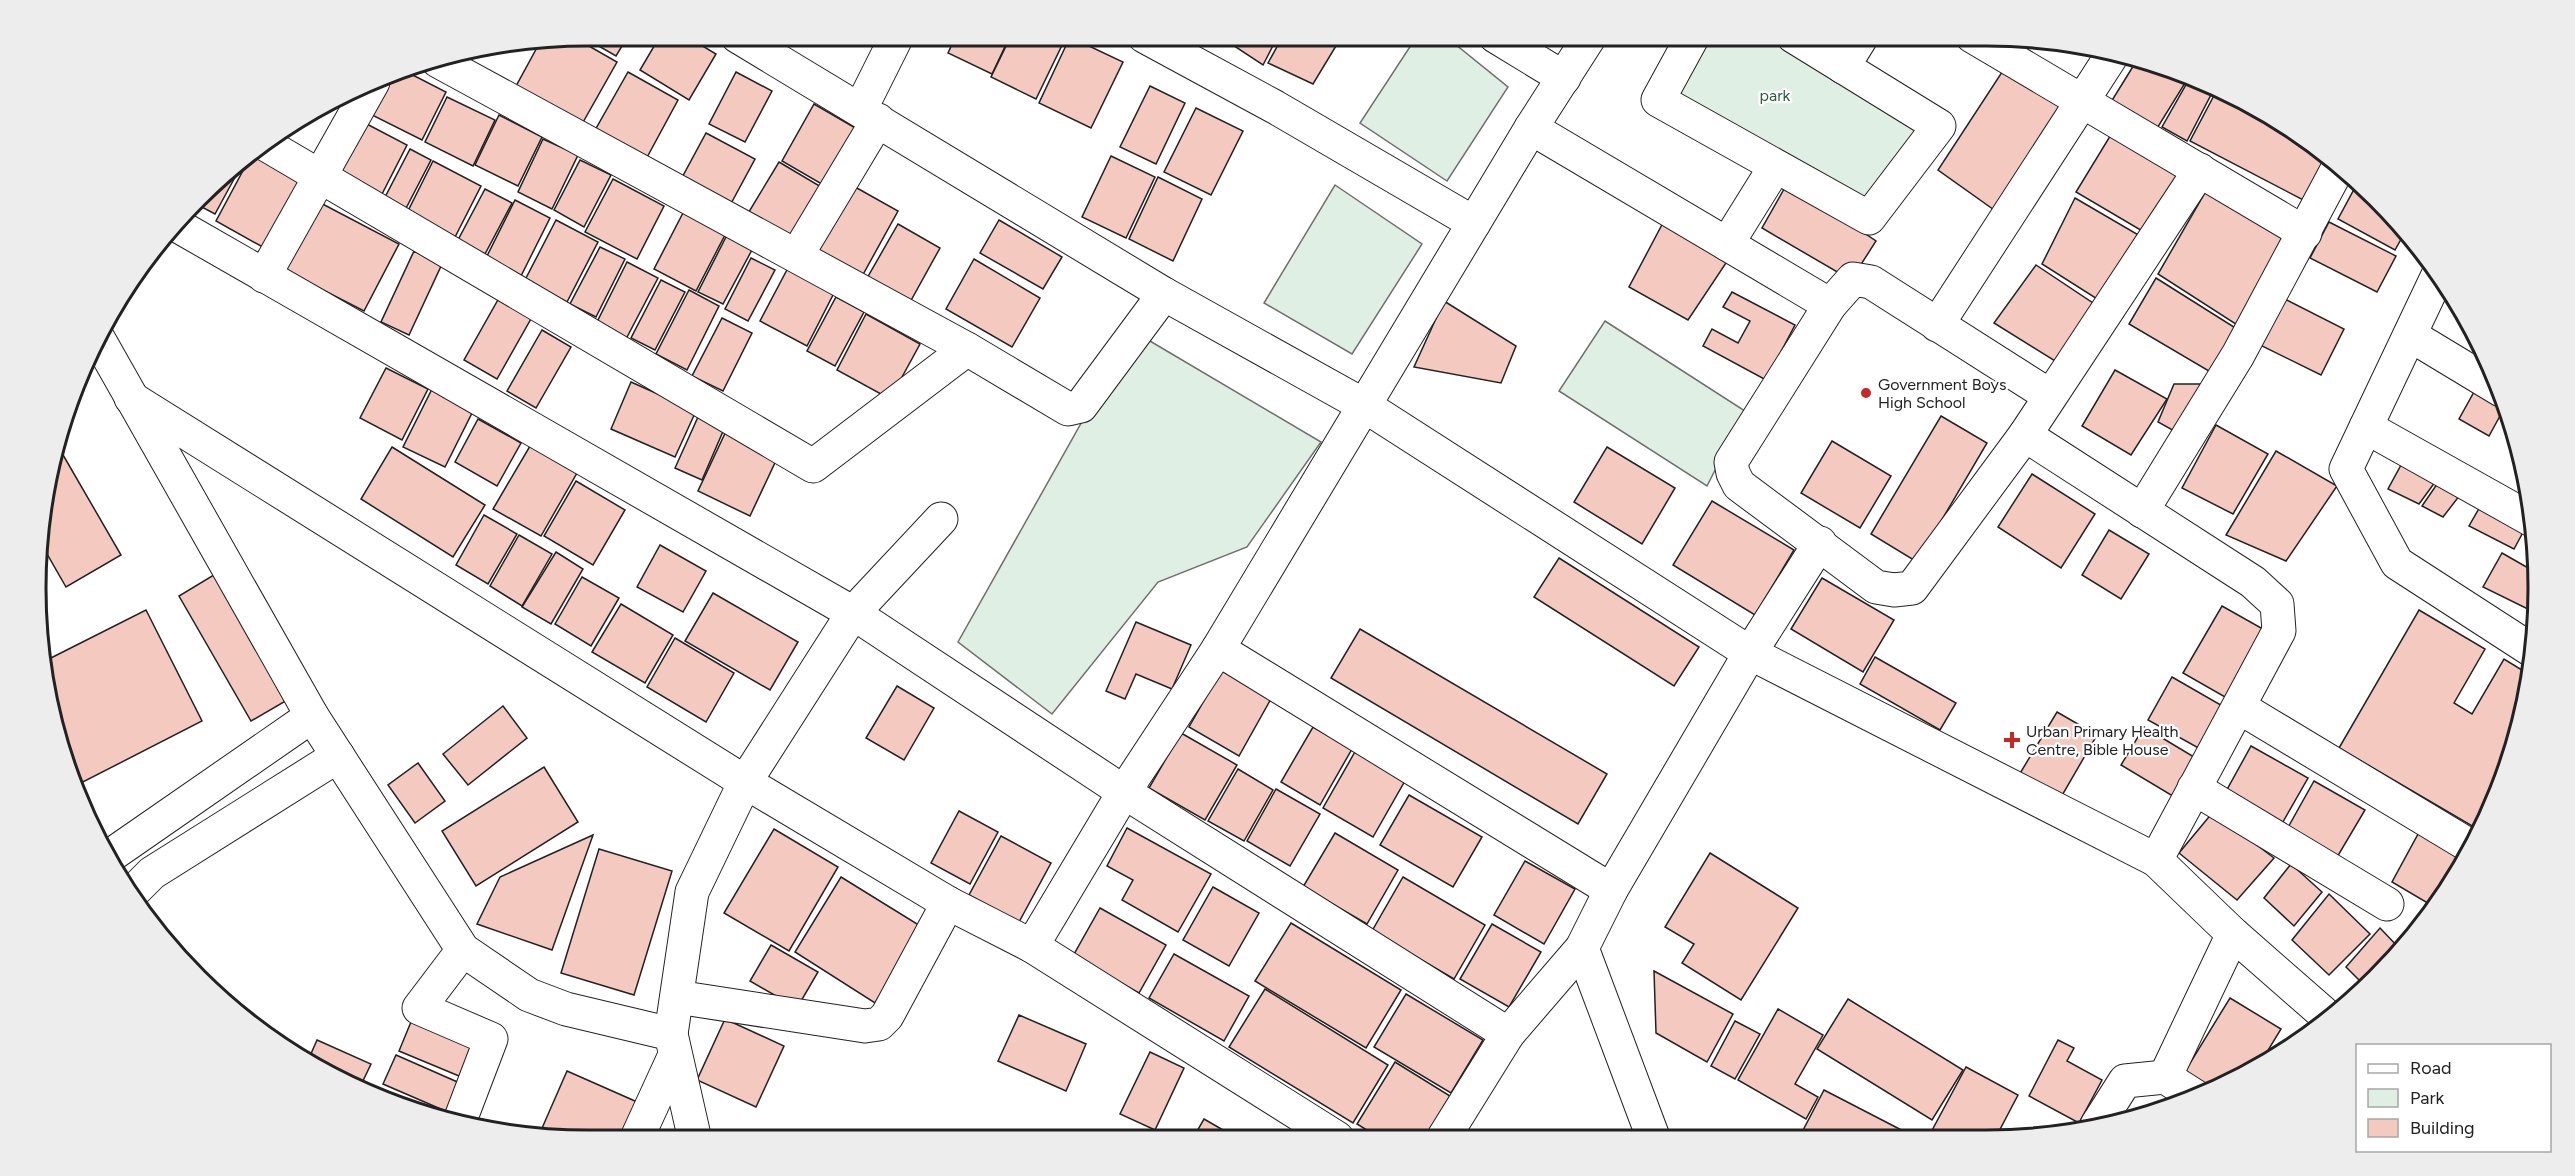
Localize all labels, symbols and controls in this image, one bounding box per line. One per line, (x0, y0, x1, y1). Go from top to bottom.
park label: park (1760, 86, 1791, 105)
place label: Government Boys High School (1878, 375, 2006, 412)
marker: Government Boys High School (1859, 386, 1873, 400)
place label: Urban Primary Health Centre, Bible House (2026, 722, 2178, 759)
marker: Urban Primary Health Centre, Bible House (2003, 731, 2021, 749)
legend (2356, 1044, 2551, 1152)
text: Road (2410, 1057, 2451, 1079)
text: Park (2410, 1087, 2445, 1109)
text: Building (2410, 1117, 2475, 1139)

